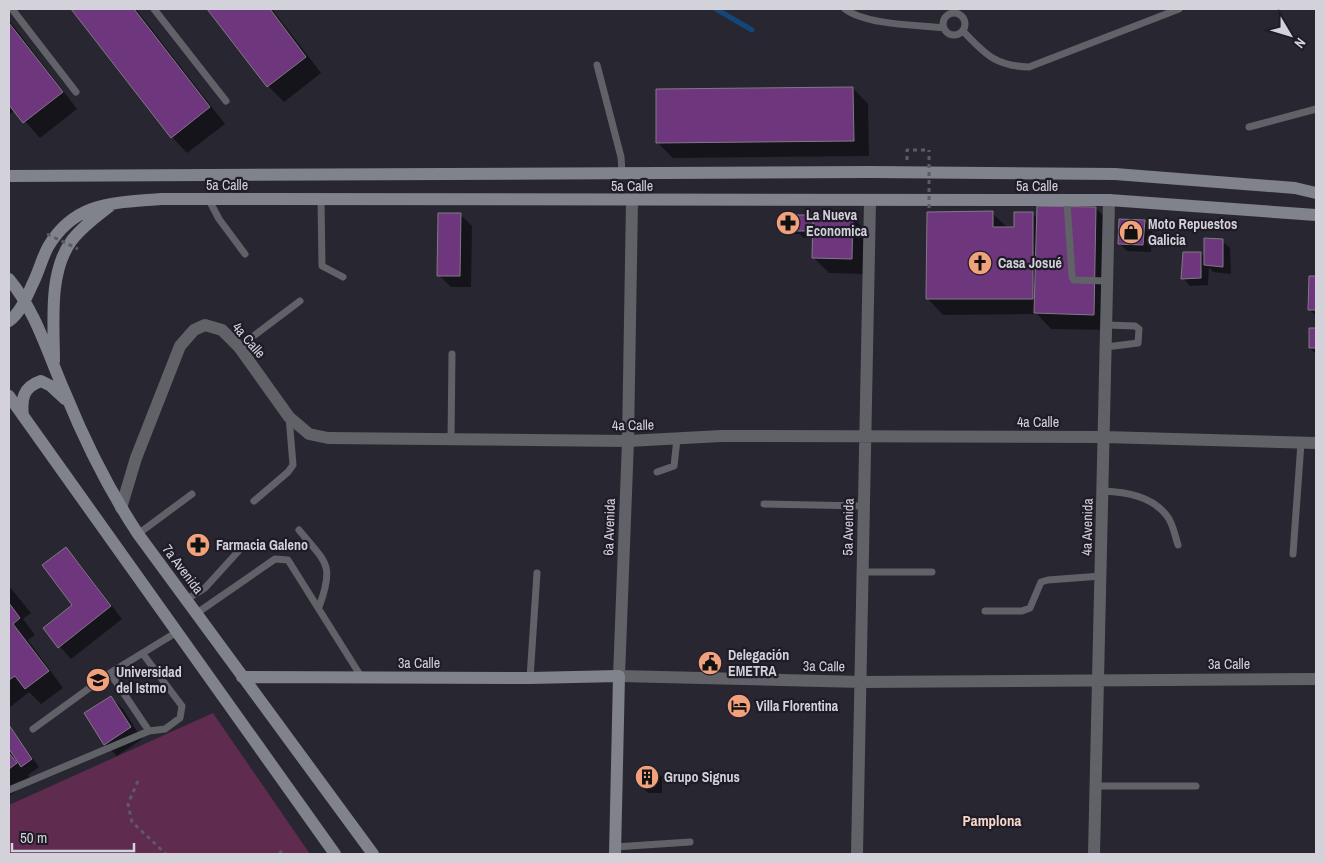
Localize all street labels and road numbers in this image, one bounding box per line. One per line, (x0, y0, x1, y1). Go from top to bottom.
street label: 5a Calle (206, 176, 248, 194)
street label: 5a Calle (611, 177, 653, 195)
street label: 5a Calle (1016, 177, 1058, 195)
street label: 4a Calle (228, 318, 270, 362)
street label: 4a Calle (1017, 413, 1059, 431)
street label: 4a Calle (612, 416, 654, 434)
street label: 6a Avenida (599, 497, 619, 556)
street label: 5a Avenida (839, 498, 858, 556)
street label: 4a Avenida (1078, 498, 1097, 556)
street label: 7a Avenida (159, 541, 208, 598)
street label: 3a Calle (398, 654, 440, 672)
street label: 3a Calle (1208, 655, 1250, 673)
street label: 3a Calle (803, 657, 845, 675)

